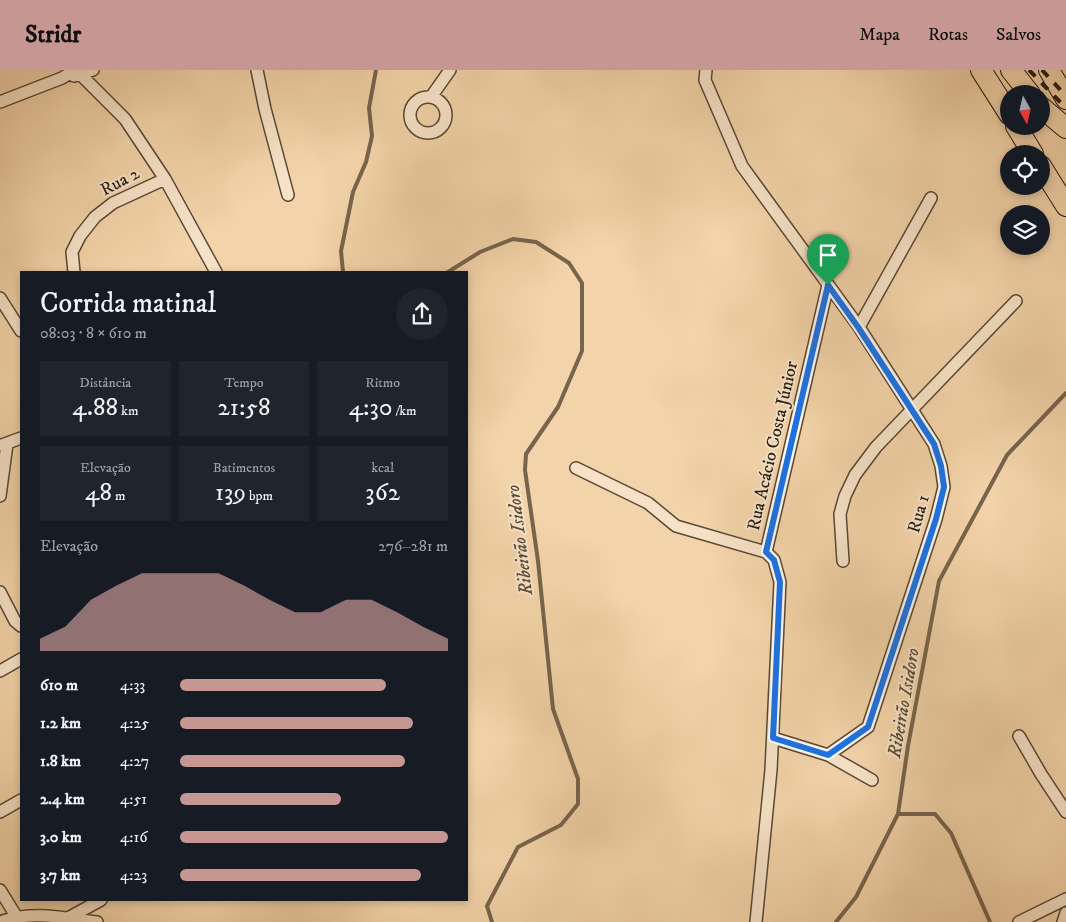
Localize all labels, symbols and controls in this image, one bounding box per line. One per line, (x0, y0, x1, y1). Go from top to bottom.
text: Stridr (25, 20, 81, 50)
text: Mapa (859, 24, 900, 46)
text: Rotas (928, 24, 968, 46)
text: Salvos (996, 24, 1041, 46)
north arrow (1000, 85, 1050, 135)
map controls (1000, 85, 1050, 255)
button: locate (1000, 145, 1050, 195)
street label: Rua 2 (97, 163, 143, 201)
button: layers (1000, 205, 1050, 255)
pin (807, 234, 849, 285)
icon: arrive (814, 241, 842, 269)
text: Corrida matinal (40, 286, 216, 321)
button: share (396, 288, 448, 340)
text: 08:03 · 8 × 610 m (40, 323, 147, 343)
street label: Rua Acácio Costa Júnior (743, 359, 803, 533)
text: Distância (79, 374, 131, 392)
text: Tempo (224, 374, 264, 392)
text: Ritmo (365, 374, 400, 392)
text: 4.88 (72, 392, 118, 423)
text: 21:58 (218, 392, 270, 423)
text: 4:30 (349, 392, 392, 423)
text: km (118, 402, 139, 420)
text: /km (392, 402, 417, 420)
text: Elevação (80, 459, 131, 477)
text: Batimentos (213, 459, 275, 477)
text: kcal (371, 459, 394, 477)
text: 48 (85, 477, 112, 508)
text: 139 (215, 477, 246, 508)
text: 362 (365, 477, 400, 508)
water label: Ribeirão Isidoro (502, 483, 538, 598)
text: m (112, 487, 126, 505)
text: bpm (246, 487, 273, 505)
street label: Rua 1 (903, 492, 935, 536)
text: Elevação (40, 536, 98, 556)
text: 276–281 m (378, 536, 448, 556)
water label: Ribeirão Isidoro (883, 646, 925, 761)
text: 610 m (40, 675, 78, 695)
text: 4:33 (120, 675, 145, 695)
text: 1.2 km (40, 713, 81, 733)
text: 4:25 (120, 713, 149, 733)
text: 1.8 km (40, 751, 81, 771)
text: 4:27 (120, 751, 149, 771)
text: 2.4 km (40, 789, 85, 809)
text: 4:51 (120, 789, 147, 809)
text: 3.0 km (40, 827, 82, 847)
text: 4:16 (120, 827, 148, 847)
text: 3.7 km (40, 865, 81, 885)
text: 4:23 (120, 865, 147, 885)

